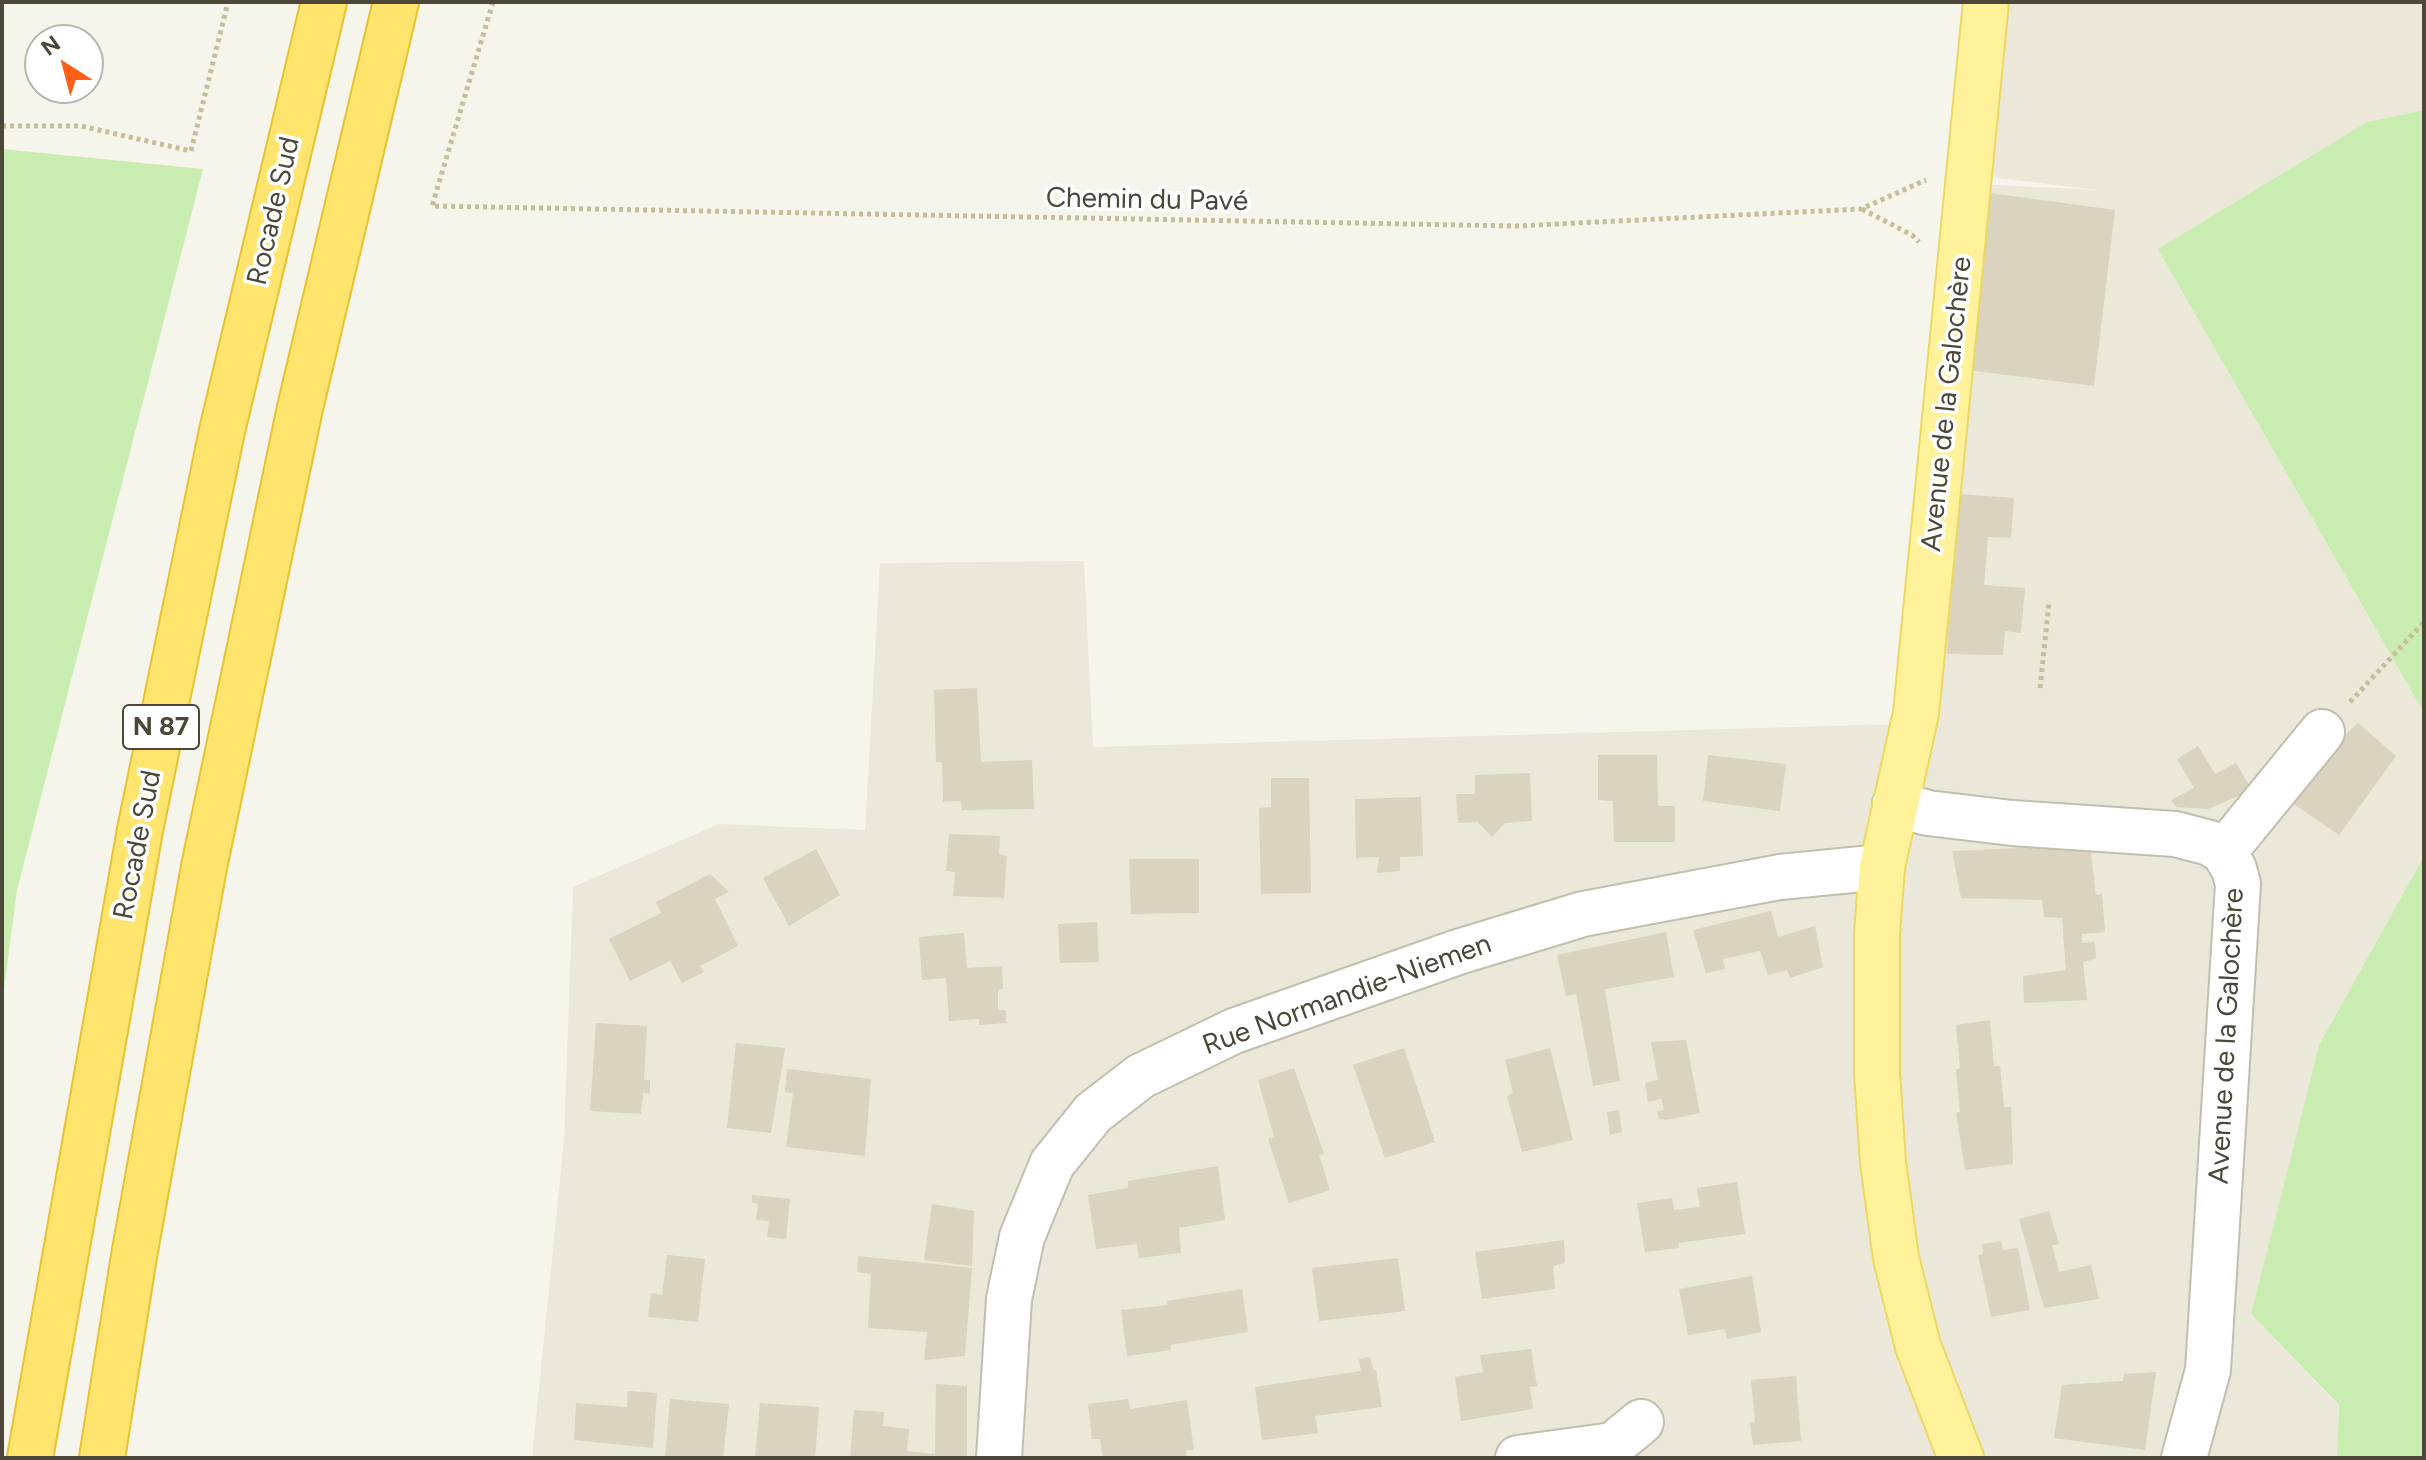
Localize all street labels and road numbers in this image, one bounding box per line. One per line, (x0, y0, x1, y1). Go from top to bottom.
street label: Rocade Sud (241, 134, 307, 288)
street label: Chemin du Pavé (1045, 181, 1249, 219)
street label: Avenue de la Galochère (1915, 255, 1979, 553)
road number: N 87 (123, 705, 199, 749)
street label: Rocade Sud (107, 768, 169, 922)
street label: Avenue de la Galochère (2202, 887, 2252, 1185)
street label: Rue Normandie-Niemen (1198, 927, 1496, 1063)

